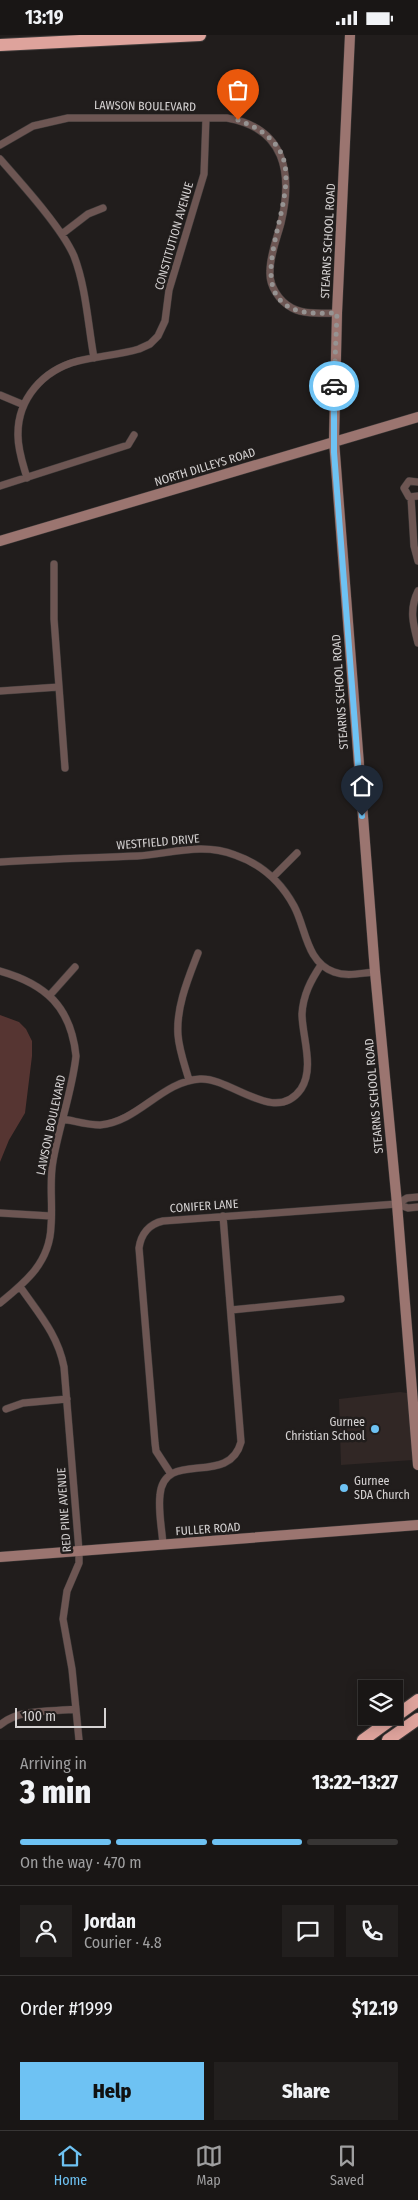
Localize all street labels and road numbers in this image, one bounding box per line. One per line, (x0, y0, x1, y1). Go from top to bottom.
street label: LAWSON BOULEVARD (94, 98, 196, 114)
street label: CONSTITUTION AVENUE (152, 180, 196, 292)
street label: STEARNS SCHOOL ROAD (318, 183, 338, 299)
street label: NORTH DILLEYS ROAD (153, 445, 257, 489)
street label: STEARNS SCHOOL ROAD (329, 634, 351, 750)
street label: WESTFIELD DRIVE (116, 831, 200, 853)
street label: STEARNS SCHOOL ROAD (362, 1038, 386, 1154)
street label: LAWSON BOULEVARD (34, 1074, 68, 1176)
street label: CONIFER LANE (169, 1197, 239, 1215)
street label: RED PINE AVENUE (54, 1467, 74, 1553)
street label: FULLER ROAD (175, 1520, 241, 1538)

